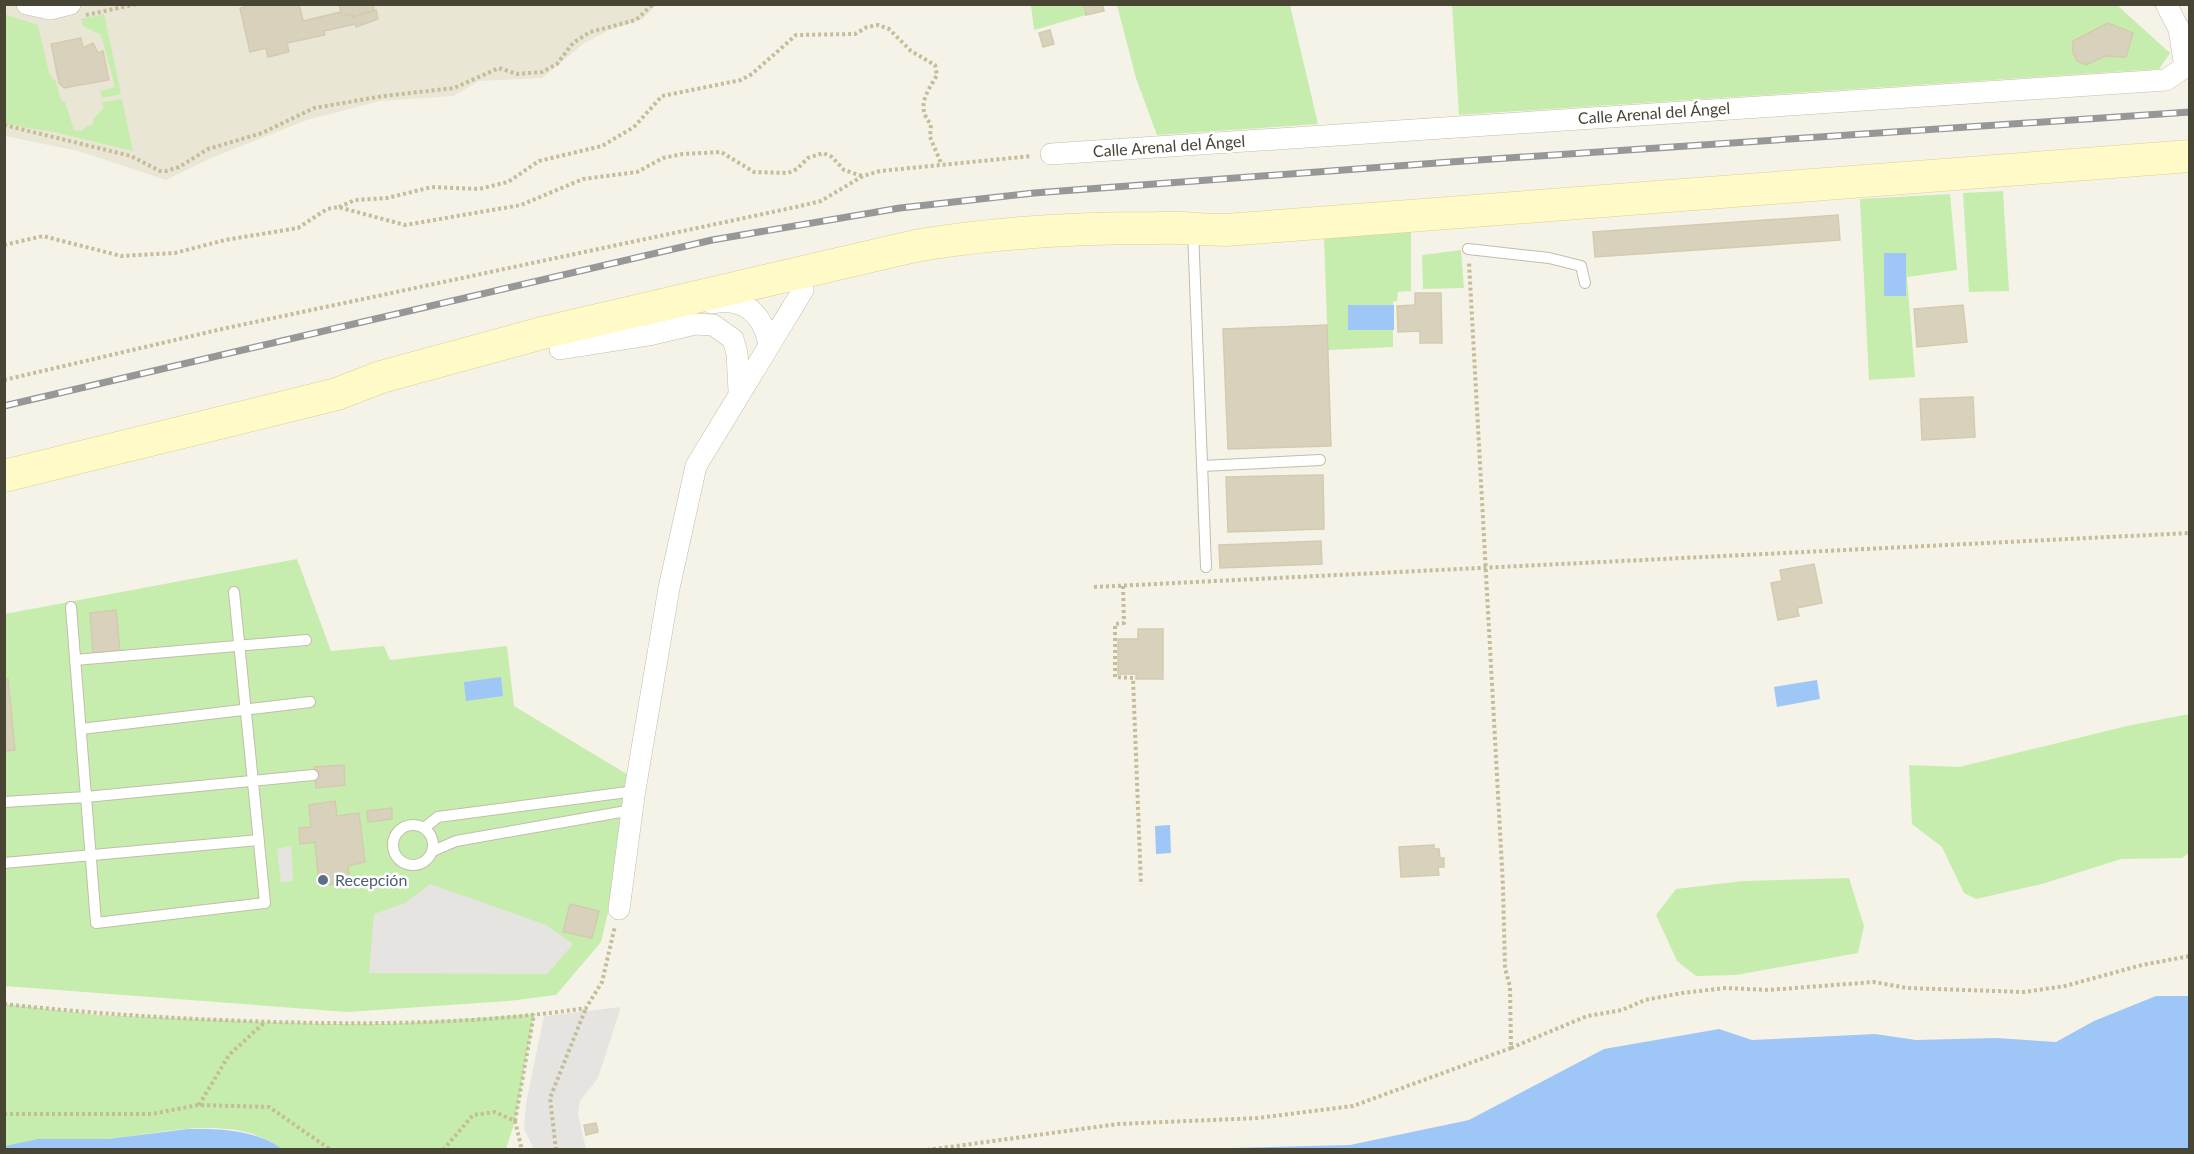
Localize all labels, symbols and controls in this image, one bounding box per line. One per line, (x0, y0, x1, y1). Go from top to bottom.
street label: Calle Arenal del Ángel (1577, 98, 1731, 127)
street label: Calle Arenal del Ángel (1092, 131, 1246, 160)
place label: Recepción (335, 870, 407, 889)
marker: Recepción (316, 873, 330, 887)

